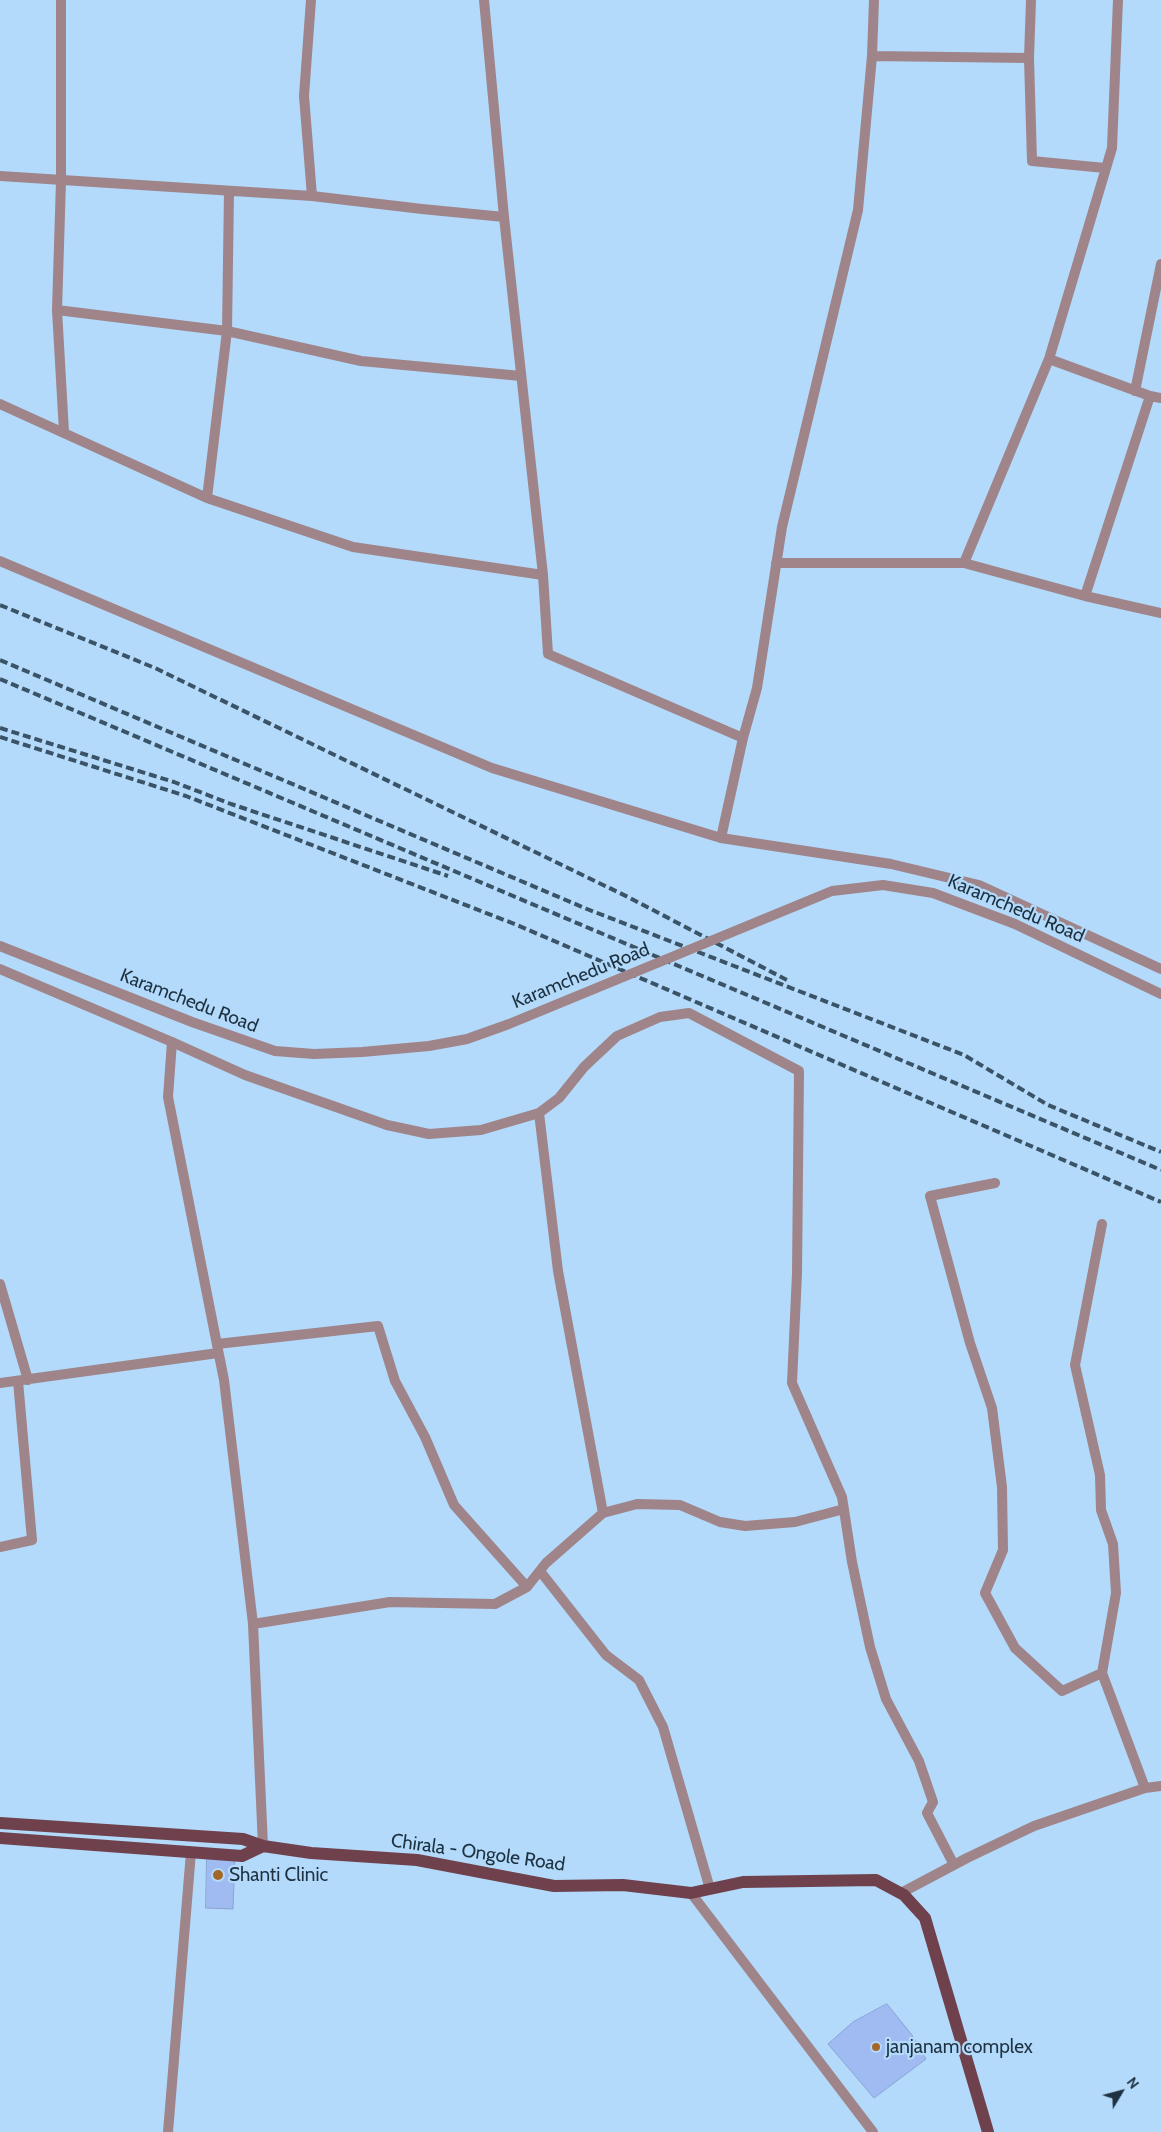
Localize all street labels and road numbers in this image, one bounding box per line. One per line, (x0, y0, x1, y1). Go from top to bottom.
street label: Karamchedu Road (944, 870, 1088, 948)
street label: Karamchedu Road (509, 938, 653, 1014)
street label: Karamchedu Road (117, 964, 261, 1038)
street label: Chirala - Ongole Road (389, 1829, 567, 1877)

